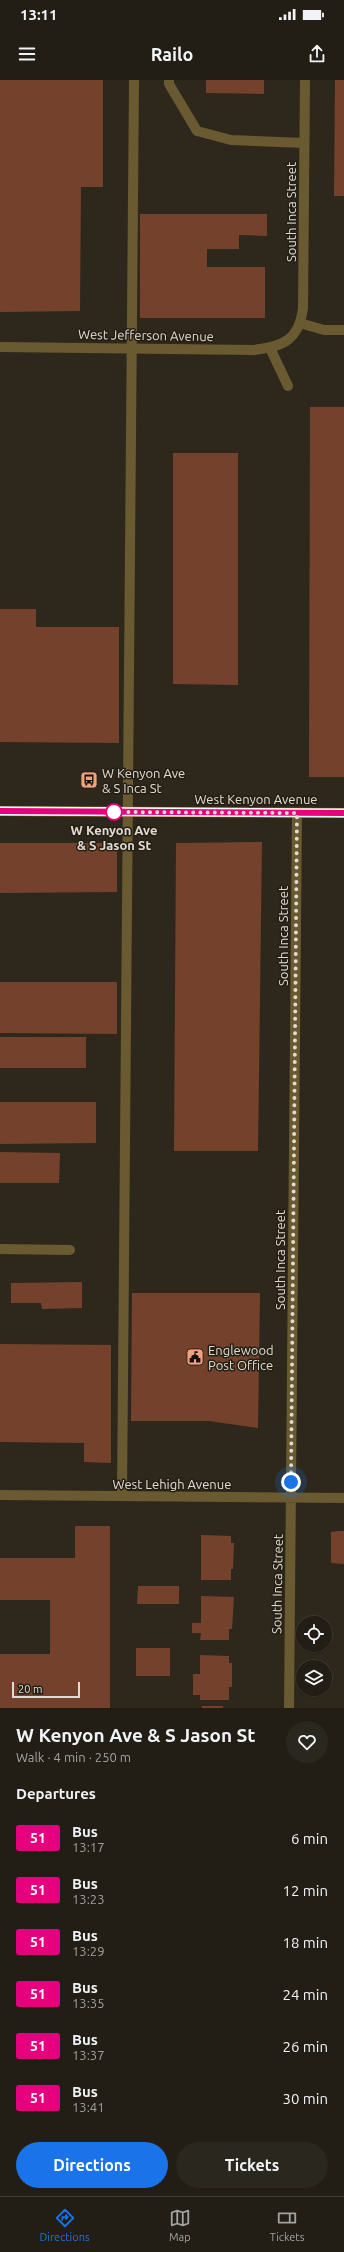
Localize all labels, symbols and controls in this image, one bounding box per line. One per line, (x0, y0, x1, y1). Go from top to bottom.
text: 13:11 (20, 6, 58, 23)
icon: menu (16, 43, 38, 65)
icon: share (306, 43, 328, 65)
text: Railo (151, 44, 193, 64)
street label: South Inca Street (284, 162, 298, 262)
street label: West Jefferson Avenue (78, 327, 214, 343)
place label: W Kenyon Ave & S Inca St (102, 766, 185, 795)
bus stop icon: W Kenyon Ave & S Inca St (79, 770, 99, 790)
street label: West Kenyon Avenue (194, 792, 318, 806)
marker: W Kenyon Ave & S Jason St (105, 803, 123, 821)
place label: W Kenyon Ave & S Jason St (71, 823, 157, 852)
street label: South Inca Street (276, 886, 290, 986)
street label: South Inca Street (273, 1210, 287, 1310)
place label: Englewood Post Office (208, 1343, 274, 1372)
public building icon: Englewood Post Office (185, 1347, 205, 1367)
your location (281, 1472, 301, 1492)
street label: West Lehigh Avenue (113, 1477, 231, 1491)
street label: South Inca Street (269, 1534, 285, 1634)
map controls (296, 1616, 332, 1696)
button: locate (296, 1616, 332, 1652)
button: layers (296, 1660, 332, 1696)
scale bar (12, 1680, 80, 1699)
text: 20 m (18, 1683, 42, 1695)
button: heart (286, 1721, 328, 1763)
text: W Kenyon Ave & S Jason St (16, 1724, 255, 1746)
text: Walk · 4 min · 250 m (16, 1750, 131, 1764)
text: Departures (16, 1785, 96, 1802)
text: Bus (72, 1823, 98, 1840)
text: 51 (30, 1830, 46, 1846)
text: 6 min (291, 1830, 328, 1847)
text: 13:17 (72, 1840, 105, 1854)
text: Bus (72, 1875, 98, 1892)
text: 51 (30, 1882, 46, 1898)
text: 12 min (282, 1882, 328, 1899)
text: 13:23 (72, 1892, 105, 1906)
text: Bus (72, 1927, 98, 1944)
text: 51 (30, 1934, 46, 1950)
text: 18 min (282, 1934, 328, 1951)
text: 13:29 (72, 1944, 105, 1958)
text: Bus (72, 1979, 98, 1996)
text: 51 (30, 1986, 46, 2002)
text: 24 min (282, 1986, 328, 2003)
text: 13:35 (72, 1996, 105, 2010)
text: Bus (72, 2031, 98, 2048)
text: 51 (30, 2038, 46, 2054)
text: 26 min (282, 2038, 328, 2055)
text: 13:37 (72, 2048, 105, 2062)
text: Bus (72, 2083, 98, 2100)
text: 51 (30, 2090, 46, 2106)
text: 30 min (282, 2090, 328, 2107)
text: 13:41 (72, 2100, 105, 2114)
button: Directions (16, 2142, 168, 2188)
button: Tickets (176, 2142, 328, 2188)
tab: Directions (40, 2207, 90, 2243)
tab: Map (169, 2207, 191, 2243)
tab: Tickets (270, 2207, 304, 2243)

